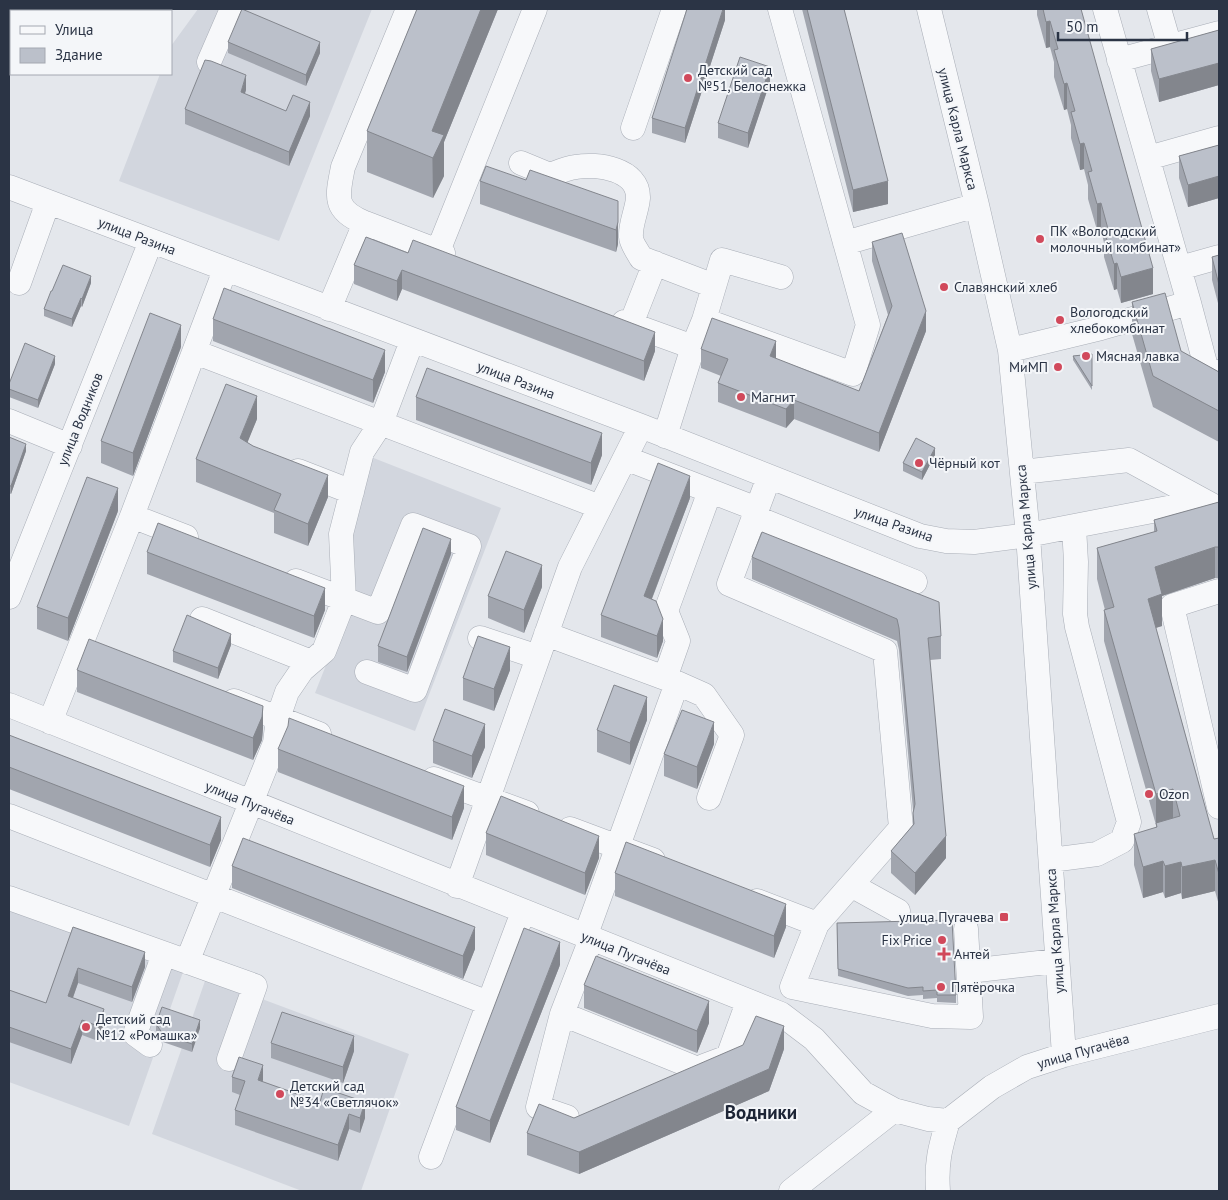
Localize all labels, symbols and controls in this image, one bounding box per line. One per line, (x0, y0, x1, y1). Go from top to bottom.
legend (10, 10, 172, 75)
scale bar (1058, 10, 1187, 42)
text: 50 m (1066, 17, 1099, 36)
text: Улица (55, 20, 93, 39)
text: Здание (55, 45, 103, 64)
place label: Детский сад №51, Белоснежка (698, 61, 806, 95)
street label: улица Карла Маркса (934, 66, 982, 192)
marker: Детский сад №51, Белоснежка (682, 72, 694, 84)
street label: улица Разина (96, 213, 179, 259)
place label: ПК «Вологодский молочный комбинат» (1050, 222, 1181, 256)
marker: ПК «Вологодский молочный комбинат» (1034, 233, 1046, 245)
place label: Славянский хлеб (954, 278, 1058, 296)
marker: Славянский хлеб (938, 281, 950, 293)
place label: Вологодский хлебокомбинат (1070, 303, 1165, 337)
marker: Вологодский хлебокомбинат (1054, 314, 1066, 326)
place label: Мясная лавка (1096, 347, 1180, 365)
marker: Мясная лавка (1080, 350, 1092, 362)
street label: улица Разина (475, 357, 558, 403)
place label: МиМП (1009, 358, 1048, 376)
marker: МиМП (1052, 361, 1064, 373)
street label: улица Водников (53, 370, 107, 468)
place label: Магнит (751, 388, 795, 406)
marker: Магнит (735, 391, 747, 403)
place label: Чёрный кот (929, 454, 1000, 472)
marker: Чёрный кот (913, 457, 925, 469)
street label: улица Карла Маркса (1012, 464, 1040, 590)
street label: улица Разина (852, 502, 936, 546)
street label: улица Пугачёва (203, 777, 298, 829)
place label: Ozon (1159, 785, 1189, 803)
marker: Ozon (1143, 788, 1155, 800)
street label: улица Карла Маркса (1042, 868, 1068, 994)
place label: улица Пугачева (899, 908, 994, 926)
marker: улица Пугачева (998, 911, 1010, 923)
street label: улица Пугачёва (579, 927, 674, 979)
place label: Fix Price (882, 931, 932, 949)
marker: Fix Price (936, 934, 948, 946)
place label: Антей (954, 945, 990, 963)
marker: Антей (938, 948, 950, 960)
place label: Пятёрочка (951, 978, 1015, 996)
marker: Пятёрочка (935, 981, 947, 993)
place label: Детский сад №12 «Ромашка» (96, 1010, 198, 1044)
marker: Детский сад №12 «Ромашка» (80, 1021, 92, 1033)
street label: улица Пугачёва (1035, 1029, 1131, 1073)
place label: Детский сад №34 «Светлячок» (290, 1077, 399, 1111)
marker: Детский сад №34 «Светлячок» (274, 1088, 286, 1100)
district label: Водники (725, 1100, 797, 1124)

